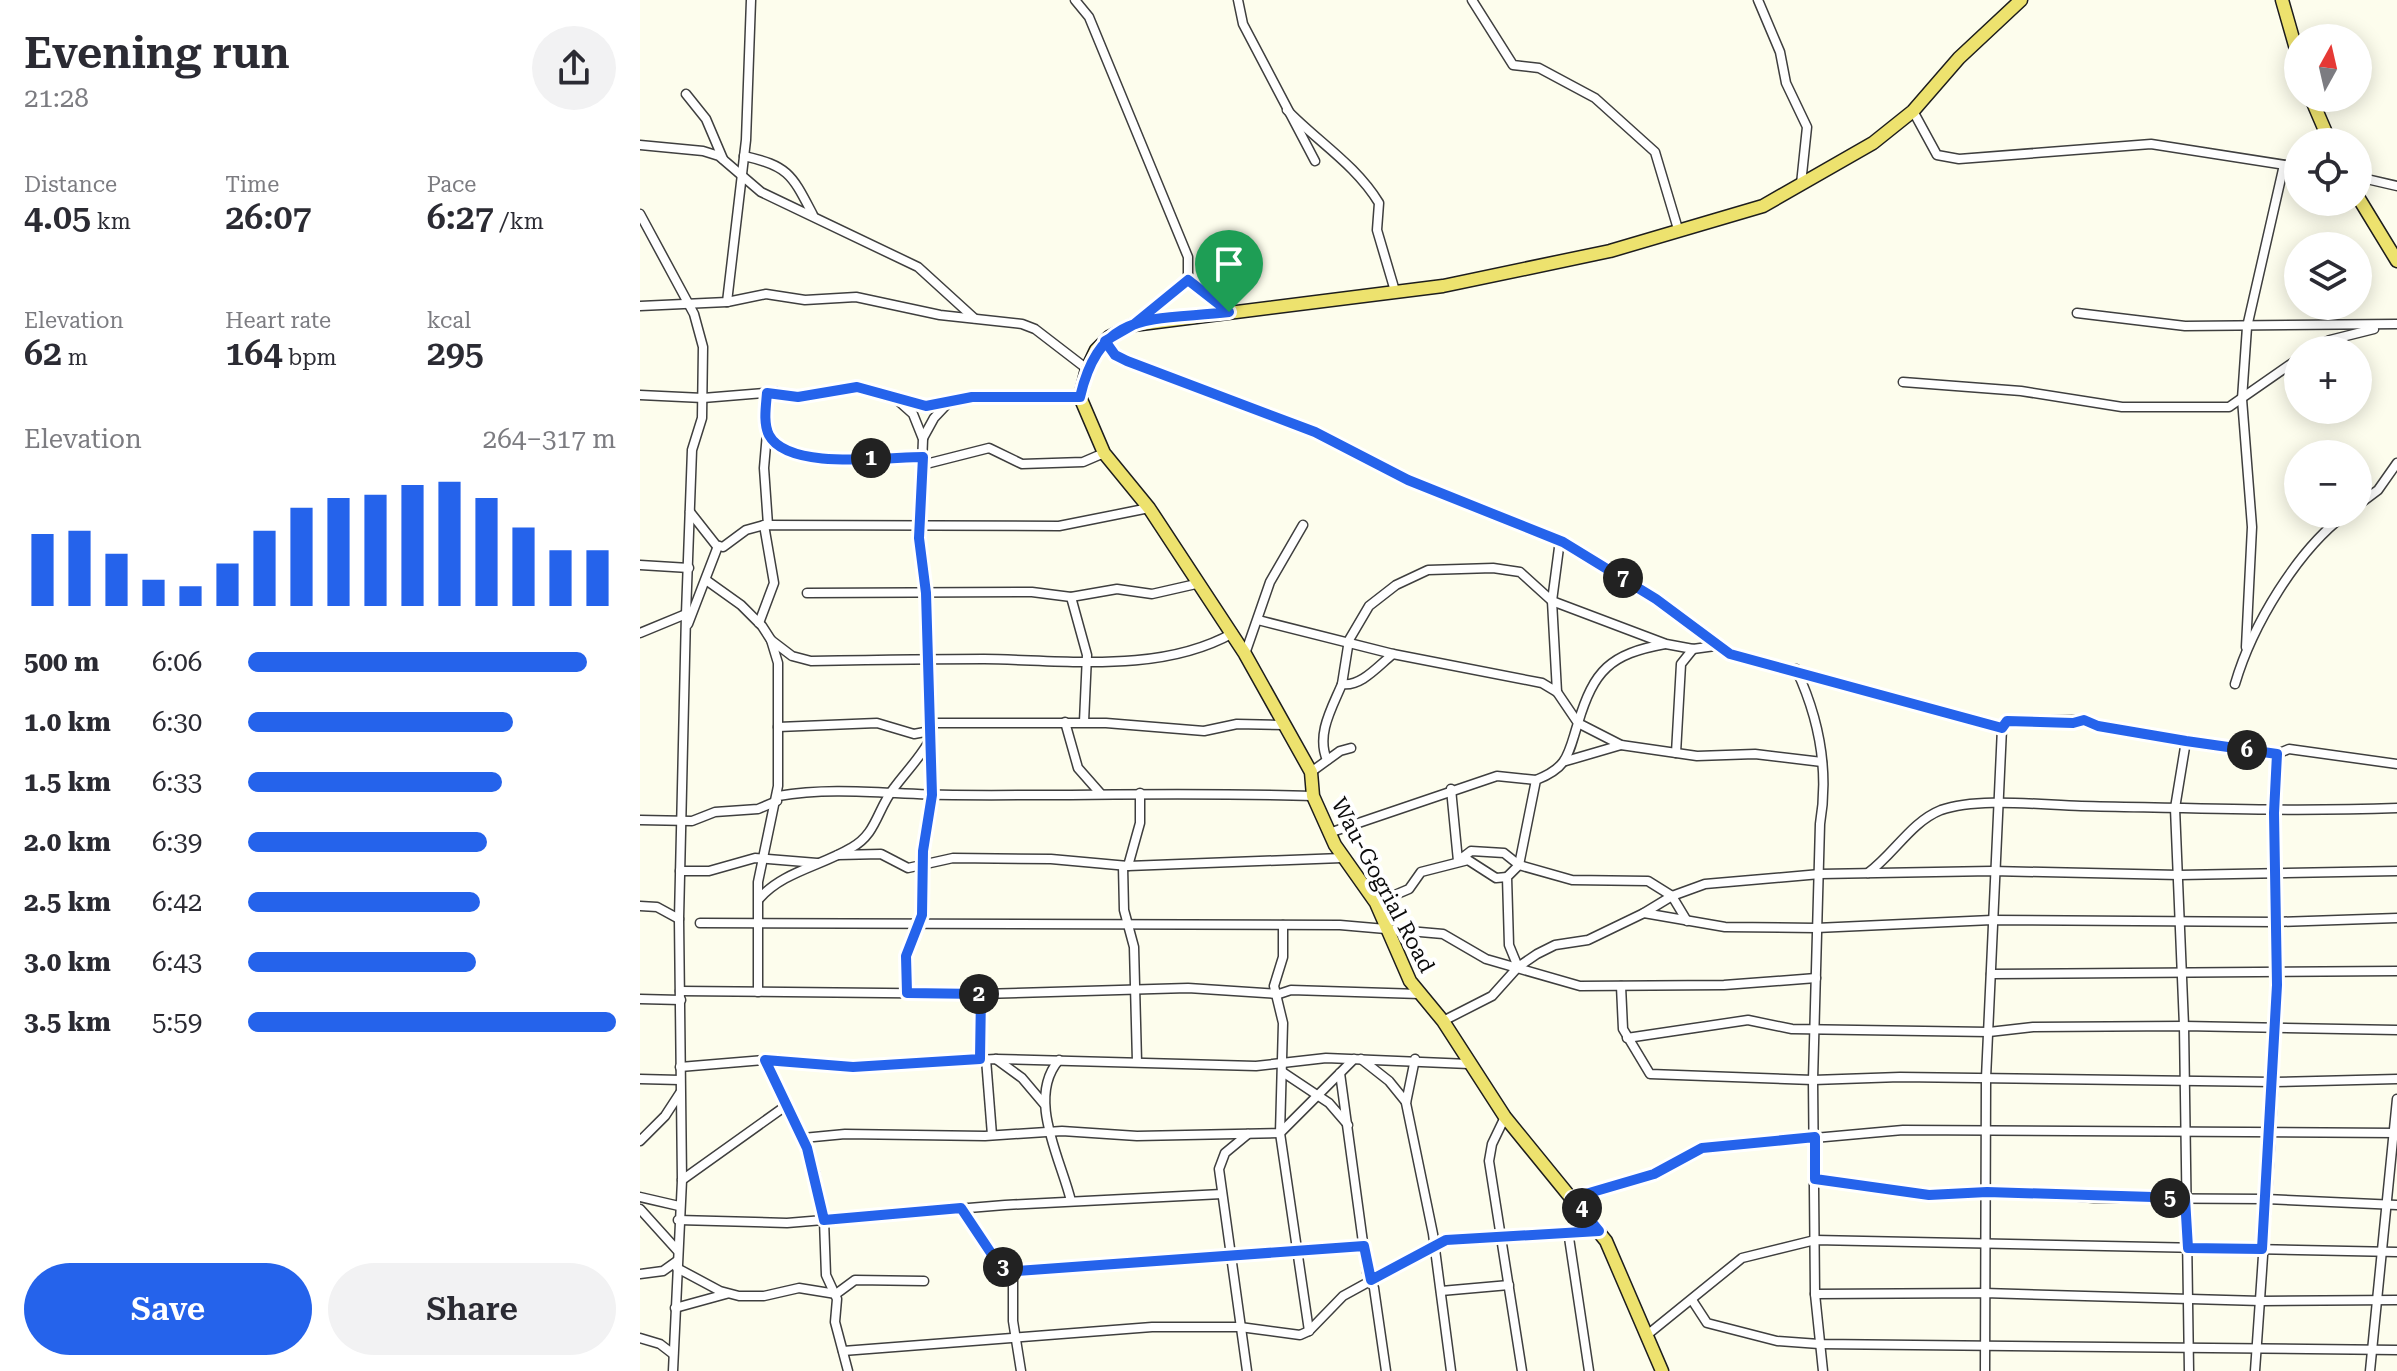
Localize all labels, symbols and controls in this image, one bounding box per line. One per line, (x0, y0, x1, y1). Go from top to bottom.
north arrow (2284, 24, 2372, 112)
map controls (2284, 24, 2372, 528)
button: share (532, 26, 616, 110)
text: Evening run (24, 27, 290, 79)
text: 21:28 (24, 83, 89, 113)
button: locate (2284, 128, 2372, 216)
text: Distance (24, 172, 117, 197)
text: Time (225, 172, 279, 197)
text: Pace (427, 172, 476, 197)
text: 4.05 (24, 197, 91, 237)
text: 26:07 (225, 197, 312, 237)
text: 6:27 (427, 197, 494, 237)
text: km (91, 209, 131, 234)
text: /km (494, 209, 544, 234)
pin (1195, 230, 1263, 312)
button: layers (2284, 232, 2372, 320)
icon: arrive (1207, 242, 1251, 286)
text: Elevation (24, 308, 124, 333)
text: Heart rate (225, 308, 331, 333)
text: kcal (427, 308, 471, 333)
text: 62 (24, 333, 62, 373)
text: 164 (225, 333, 282, 373)
text: 295 (427, 333, 484, 373)
button: + (2284, 336, 2372, 424)
text: m (62, 345, 88, 370)
text: bpm (282, 345, 337, 370)
text: Elevation (24, 424, 142, 454)
text: 264–317 m (483, 424, 616, 454)
pin: 1 (851, 438, 891, 478)
button: − (2284, 440, 2372, 528)
text: 1 (865, 445, 877, 470)
pin: 7 (1603, 558, 1643, 598)
text: 7 (1617, 565, 1629, 590)
text: 500 m (24, 647, 99, 677)
text: 6:06 (152, 647, 202, 677)
text: 1.0 km (24, 707, 111, 737)
text: 6:30 (152, 707, 202, 737)
pin: 6 (2227, 730, 2267, 770)
text: 6 (2241, 737, 2253, 762)
text: 1.5 km (24, 767, 111, 797)
text: 6:33 (152, 767, 202, 797)
street label: Wau-Gogrial Road (1326, 793, 1440, 977)
text: 2.0 km (24, 827, 111, 857)
text: 6:39 (152, 827, 202, 857)
text: 2.5 km (24, 887, 111, 917)
text: 6:42 (152, 887, 202, 917)
text: 3.0 km (24, 947, 111, 977)
text: 6:43 (152, 947, 202, 977)
pin: 2 (959, 974, 999, 1014)
text: 2 (973, 981, 985, 1006)
text: 3.5 km (24, 1007, 111, 1037)
text: 5:59 (152, 1007, 202, 1037)
pin: 5 (2150, 1178, 2190, 1218)
text: 5 (2164, 1185, 2176, 1210)
pin: 4 (1562, 1188, 1602, 1228)
text: 4 (1576, 1195, 1588, 1220)
pin: 3 (983, 1247, 1023, 1287)
text: 3 (997, 1254, 1009, 1279)
button: Save (24, 1263, 312, 1355)
button: Share (328, 1263, 616, 1355)

